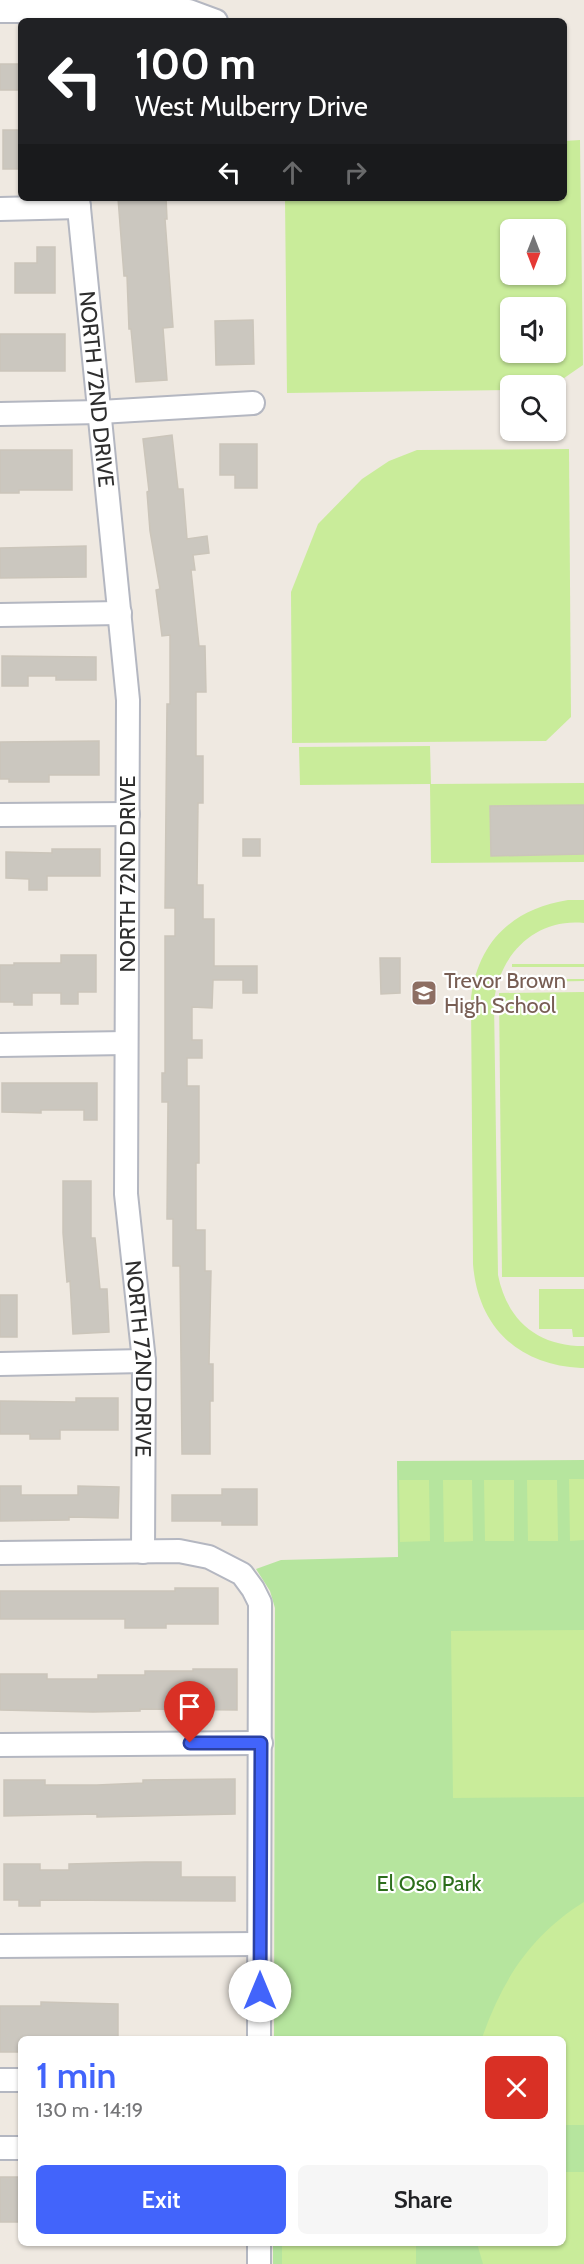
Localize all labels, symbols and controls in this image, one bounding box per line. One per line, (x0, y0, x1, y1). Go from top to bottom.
text: 100 m (135, 38, 256, 90)
icon: left (36, 42, 114, 120)
text: West Mulberry Drive (135, 90, 368, 123)
icon: left (213, 156, 246, 189)
icon: ahead (276, 156, 309, 189)
icon: right (339, 156, 372, 189)
north arrow (500, 219, 566, 285)
map controls (500, 219, 566, 441)
street label: NORTH 72ND DRIVE (74, 290, 120, 489)
button: sound (500, 297, 566, 363)
button: search (500, 375, 566, 441)
street label: NORTH 72ND DRIVE (114, 775, 141, 973)
place label: Trevor Brown High School (444, 967, 566, 1019)
school or university icon: Trevor Brown High School (409, 978, 439, 1008)
street label: NORTH 72ND DRIVE (120, 1259, 158, 1457)
pin (164, 1681, 215, 1743)
icon: arrive (173, 1690, 206, 1723)
park label: El Oso Park (377, 1870, 482, 1897)
position arrow (228, 1959, 292, 2023)
text: 1 min (36, 2053, 116, 2097)
button: close (485, 2056, 548, 2119)
text: 130 m · 14:19 (36, 2098, 143, 2122)
button: Exit (36, 2165, 286, 2234)
button: Share (298, 2165, 548, 2234)

